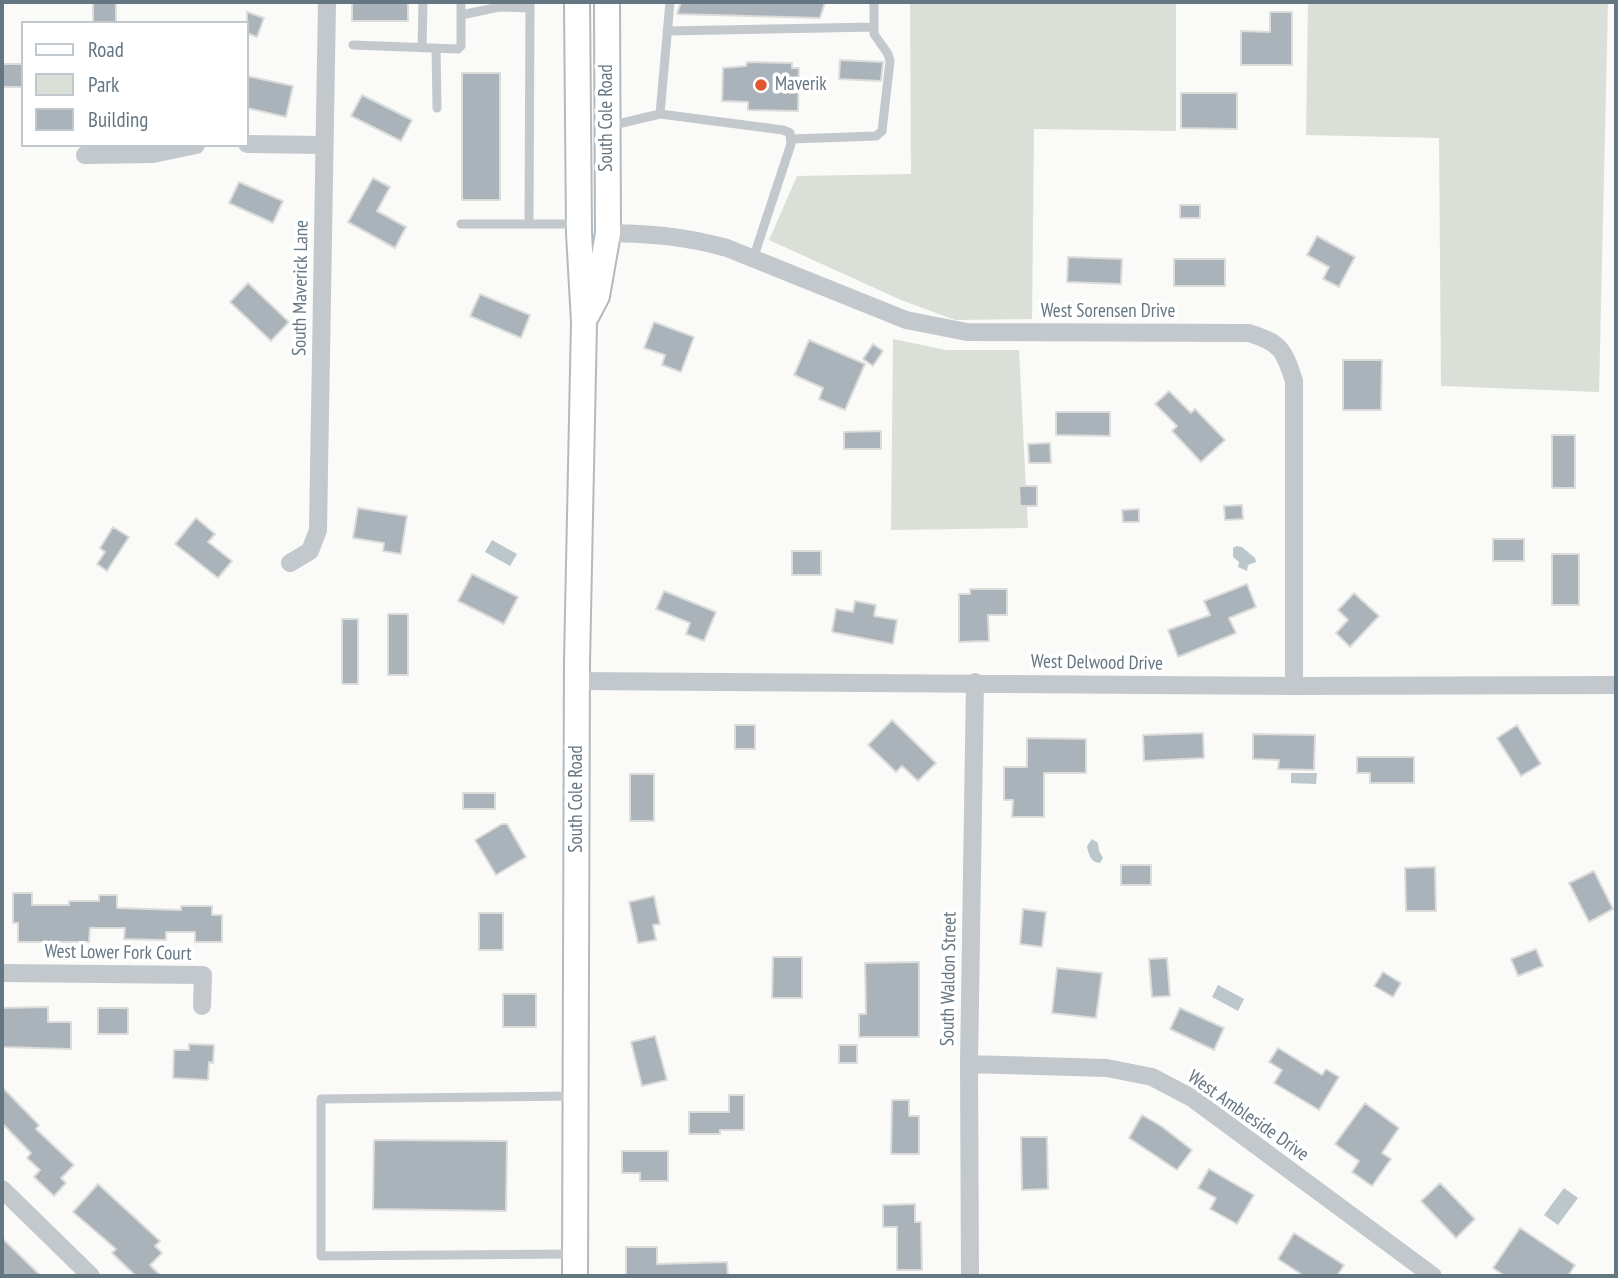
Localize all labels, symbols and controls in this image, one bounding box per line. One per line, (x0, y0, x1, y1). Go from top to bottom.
legend (21, 21, 248, 147)
text: Road (88, 36, 124, 63)
street label: South Cole Road (596, 64, 618, 172)
text: Park (88, 71, 119, 98)
place label: Maverik (775, 74, 827, 96)
marker: Maverik (753, 77, 769, 93)
text: Building (88, 106, 148, 133)
street label: South Maverick Lane (288, 220, 314, 356)
street label: West Sorensen Drive (1041, 301, 1175, 323)
street label: West Delwood Drive (1031, 650, 1163, 676)
street label: South Cole Road (566, 745, 588, 853)
street label: South Waldon Street (936, 912, 962, 1046)
street label: West Lower Fork Court (44, 940, 192, 966)
street label: West Ambleside Drive (1183, 1066, 1313, 1166)

